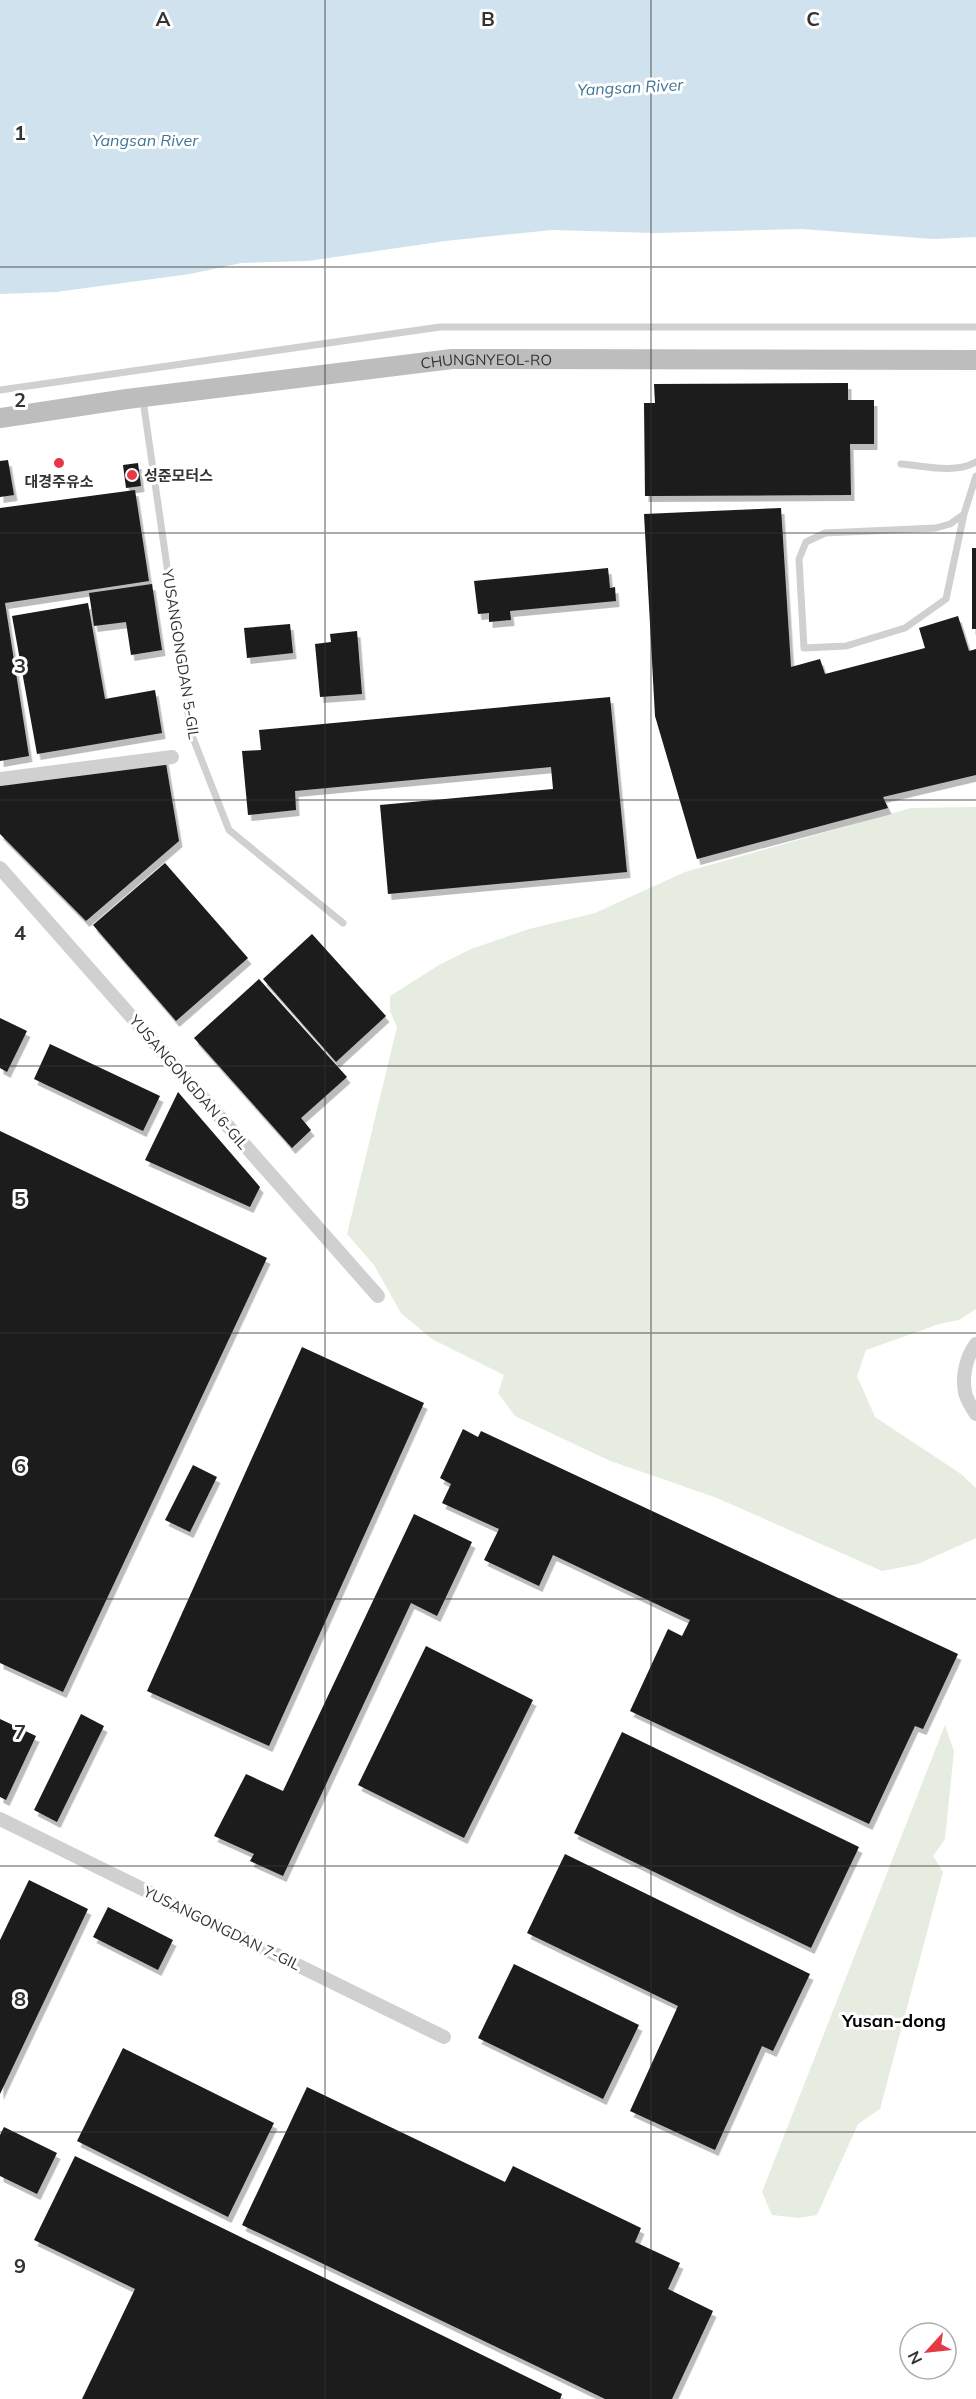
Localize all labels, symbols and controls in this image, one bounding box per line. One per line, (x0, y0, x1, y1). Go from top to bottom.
text: A (156, 6, 171, 31)
text: B (481, 6, 495, 31)
text: C (806, 6, 820, 31)
water label: Yangsan River (577, 74, 685, 100)
text: 1 (14, 120, 26, 145)
water label: Yangsan River (92, 130, 199, 150)
street label: CHUNGNYEOL-RO (419, 349, 552, 372)
text: 2 (14, 387, 26, 412)
marker: 대경주유소 (52, 456, 66, 470)
place label: 성준모터스 (144, 466, 213, 485)
marker: 성준모터스 (125, 468, 139, 482)
place label: 대경주유소 (24, 472, 94, 491)
street label: YUSANGONGDAN 5-GIL (158, 567, 204, 740)
text: 3 (14, 653, 26, 678)
text: 4 (14, 920, 26, 945)
street label: YUSANGONGDAN 6-GIL (125, 1010, 253, 1153)
text: 5 (14, 1186, 26, 1211)
text: 6 (14, 1453, 26, 1478)
text: 7 (14, 1719, 26, 1744)
street label: YUSANGONGDAN 7-GIL (140, 1881, 303, 1974)
text: 8 (14, 1986, 26, 2011)
district label: Yusan-dong (841, 2009, 946, 2032)
text: 9 (14, 2253, 26, 2278)
north arrow (898, 2321, 958, 2381)
text: N (903, 2348, 926, 2368)

